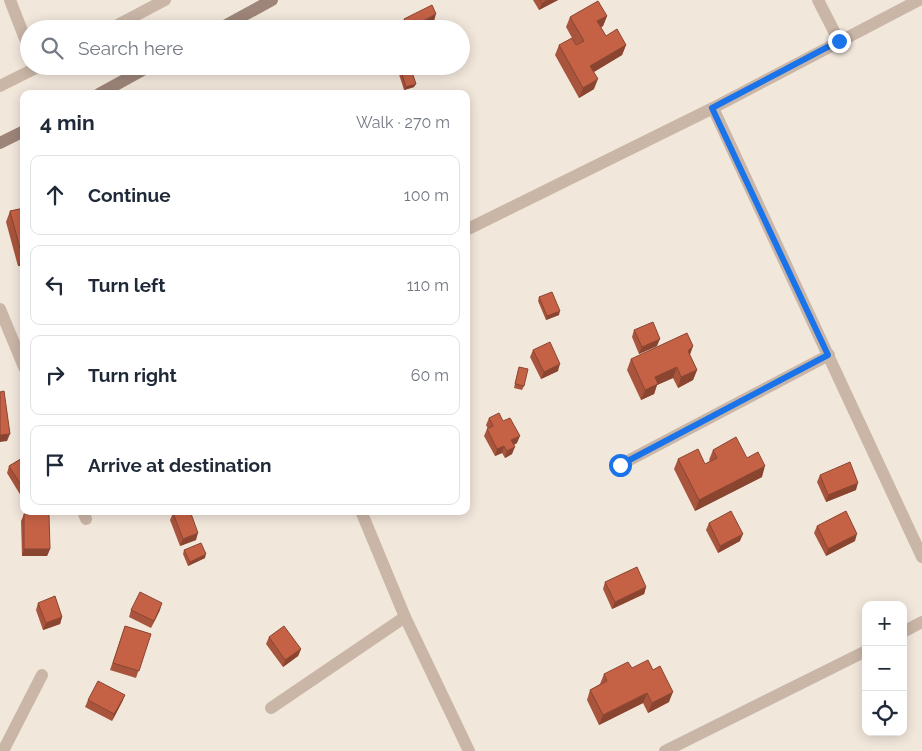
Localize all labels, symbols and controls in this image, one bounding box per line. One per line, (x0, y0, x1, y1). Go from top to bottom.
search box (20, 20, 470, 75)
route end (828, 30, 851, 53)
icon: search (38, 34, 66, 62)
text: Search here (78, 37, 184, 59)
text: 4 min (40, 110, 95, 135)
text: Walk · 270 m (356, 113, 450, 132)
icon: ahead (41, 181, 69, 209)
text: Continue (88, 184, 171, 206)
text: 100 m (404, 186, 449, 205)
icon: left (41, 271, 69, 299)
text: Turn left (88, 274, 165, 296)
text: 110 m (407, 276, 449, 295)
icon: right (41, 361, 69, 389)
text: Turn right (88, 364, 177, 386)
text: 60 m (411, 366, 449, 385)
icon: arrive (41, 451, 69, 479)
text: Arrive at destination (88, 454, 272, 476)
route start (609, 454, 632, 477)
map controls (862, 601, 907, 736)
button: + (862, 601, 907, 646)
button: − (862, 646, 907, 691)
button: locate (862, 691, 907, 736)

